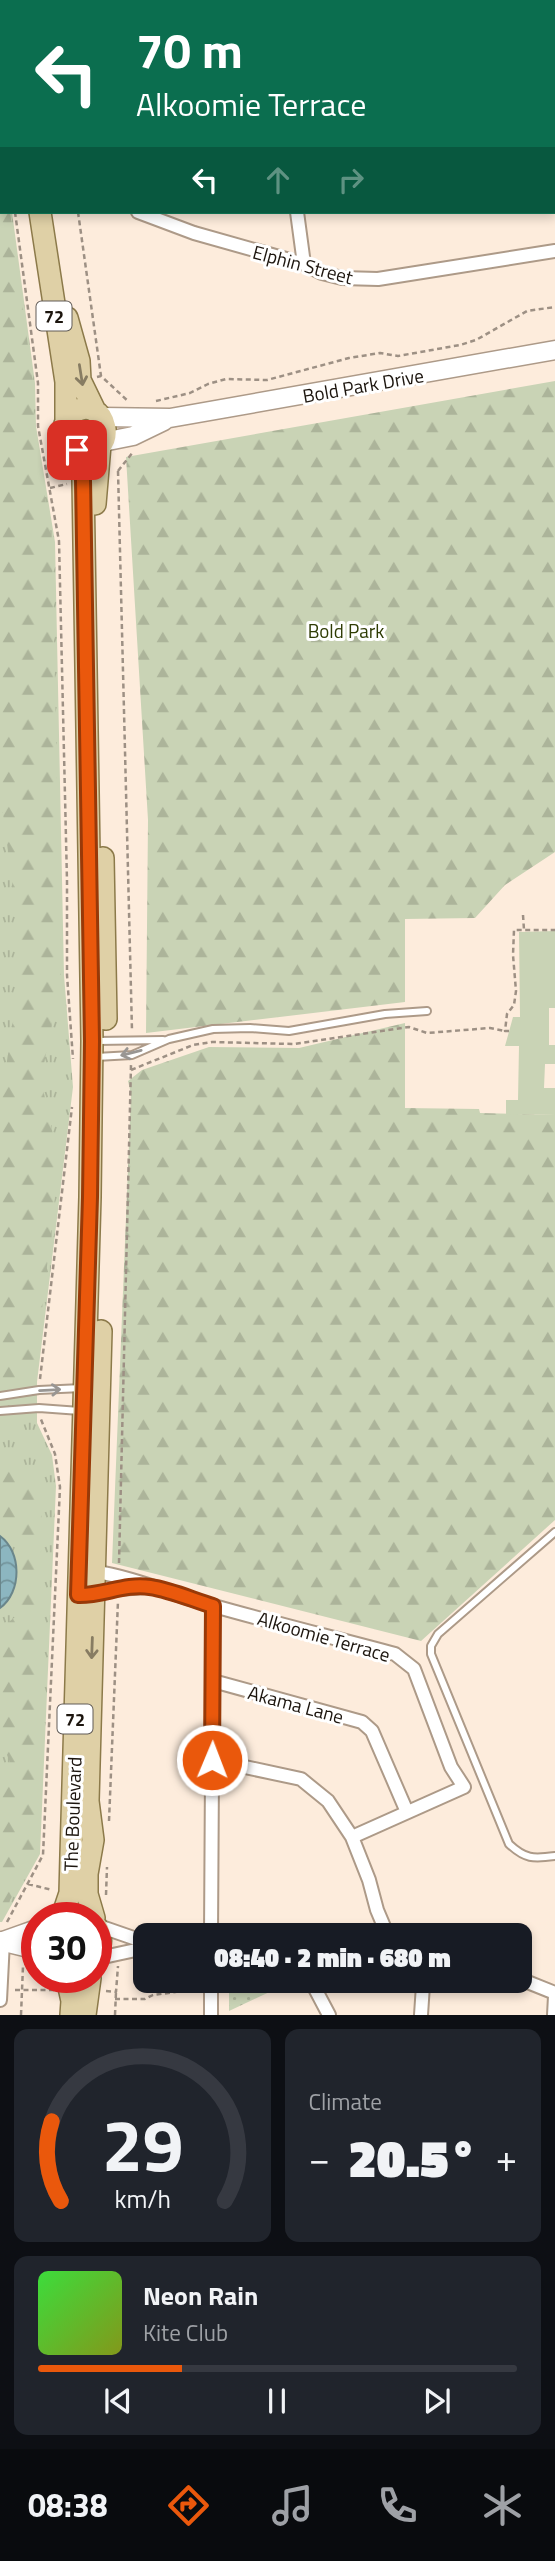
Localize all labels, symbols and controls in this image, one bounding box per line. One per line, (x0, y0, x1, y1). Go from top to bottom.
text: 70 m (136, 12, 243, 87)
icon: left (21, 28, 112, 119)
text: Alkoomie Terrace (136, 80, 366, 128)
icon: left (186, 161, 224, 199)
icon: ahead (259, 161, 297, 199)
icon: right (332, 161, 370, 199)
street label: Elphin Street (250, 237, 357, 291)
road number: 72 (36, 302, 72, 330)
street label: Bold Park Drive (300, 360, 426, 410)
one-way arrow (75, 363, 88, 386)
pin (47, 420, 107, 480)
icon: arrive (58, 431, 96, 469)
park label: Bold Park (308, 616, 384, 645)
one-way arrow (121, 1047, 143, 1060)
one-way arrow (38, 1383, 61, 1396)
street label: Alkoomie Terrace (254, 1603, 394, 1669)
one-way arrow (86, 1636, 99, 1659)
street label: Akama Lane (245, 1677, 347, 1731)
road number: 72 (57, 1704, 92, 1734)
position arrow (175, 1723, 249, 1797)
street label: The Boulevard (56, 1756, 88, 1872)
speed limit sign: 30 (21, 1902, 112, 1993)
text: 08:40 · 2 min · 680 m (214, 1938, 451, 1977)
text: Climate (309, 2084, 382, 2119)
text: 29 (101, 2090, 183, 2200)
text: 20.5° (348, 2118, 477, 2197)
text: − (309, 2129, 330, 2187)
text: + (496, 2129, 517, 2187)
text: km/h (114, 2180, 171, 2218)
text: Neon Rain (143, 2276, 258, 2315)
text: Kite Club (143, 2315, 228, 2350)
icon: previous (99, 2382, 137, 2420)
icon: pause (258, 2382, 296, 2420)
icon: next (418, 2382, 456, 2420)
text: 08:38 (28, 2481, 108, 2529)
icon: directions (164, 2481, 213, 2530)
icon: music (268, 2481, 317, 2530)
icon: phone (373, 2481, 422, 2530)
icon: climate (478, 2481, 527, 2530)

